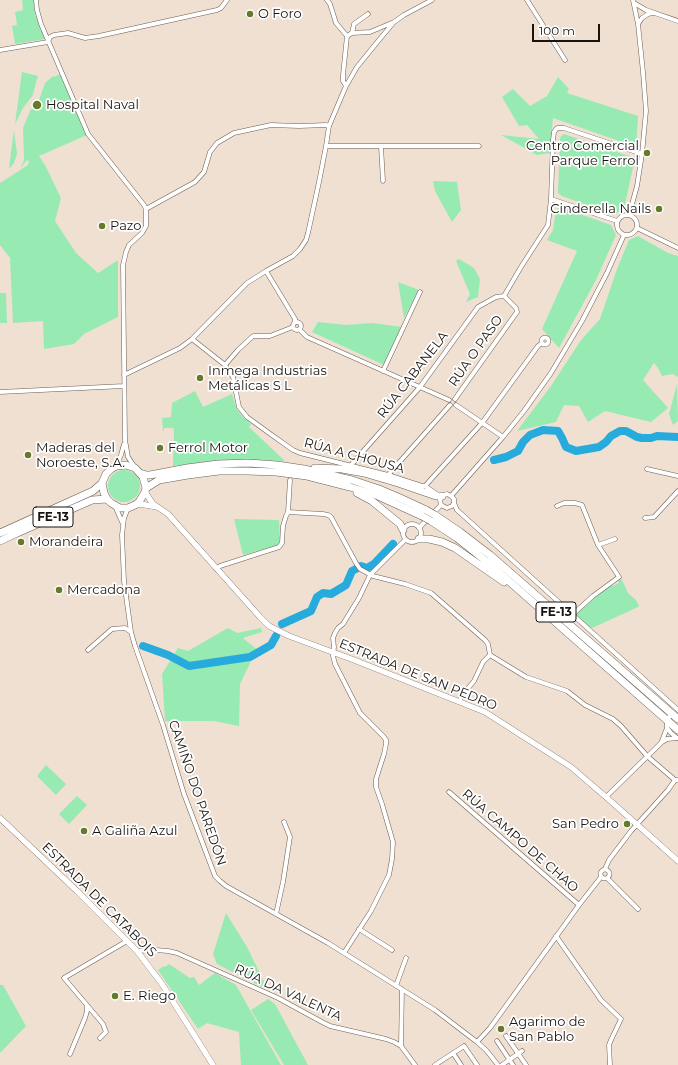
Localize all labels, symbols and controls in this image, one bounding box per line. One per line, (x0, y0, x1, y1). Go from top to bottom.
place label: O Foro (258, 6, 302, 22)
marker: O Foro (245, 9, 255, 19)
scale bar (534, 16, 602, 42)
text: 100 m (539, 23, 575, 38)
place label: Hospital Naval (46, 97, 139, 113)
marker: Hospital Naval (31, 99, 43, 111)
place label: Centro Comercial Parque Ferrol (526, 138, 639, 169)
marker: Centro Comercial Parque Ferrol (642, 148, 652, 158)
place label: Cinderella Nails (550, 201, 651, 217)
marker: Cinderella Nails (654, 204, 664, 214)
place label: Pazo (110, 218, 141, 234)
marker: Pazo (97, 221, 107, 231)
street label: RÚA O PASO (446, 312, 506, 390)
street label: RÚA CABANELA (374, 328, 452, 422)
place label: Inmega Industrias Metálicas S L (208, 363, 327, 394)
marker: Inmega Industrias Metálicas S L (195, 373, 205, 383)
street label: RÚA A CHOUSA (302, 435, 406, 477)
place label: Maderas del Noroeste, S.A. (36, 440, 125, 471)
place label: Ferrol Motor (168, 440, 248, 456)
marker: Ferrol Motor (155, 443, 165, 453)
marker: Maderas del Noroeste, S.A. (23, 450, 33, 460)
road number: FE-13 (33, 507, 73, 527)
place label: Morandeira (29, 534, 103, 550)
marker: Morandeira (16, 537, 26, 547)
place label: Mercadona (67, 582, 141, 598)
marker: Mercadona (54, 585, 64, 595)
road number: FE-13 (536, 602, 576, 622)
street label: ESTRADA DE SAN PEDRO (337, 636, 499, 714)
street label: CAMIÑO DO PAREDÓN (165, 718, 229, 868)
street label: RÚA CAMPO DE CHAO (459, 786, 581, 896)
place label: San Pedro (552, 816, 619, 832)
marker: San Pedro (622, 819, 632, 829)
place label: A Galiña Azul (92, 823, 178, 839)
marker: A Galiña Azul (79, 826, 89, 836)
street label: ESTRADA DE CATABOIS (38, 839, 160, 961)
street label: RÚA DA VALENTA (232, 961, 344, 1025)
place label: E. Riego (123, 988, 176, 1004)
marker: E. Riego (110, 991, 120, 1001)
place label: Agarimo de San Pablo (509, 1014, 585, 1045)
marker: Agarimo de San Pablo (496, 1024, 506, 1034)

